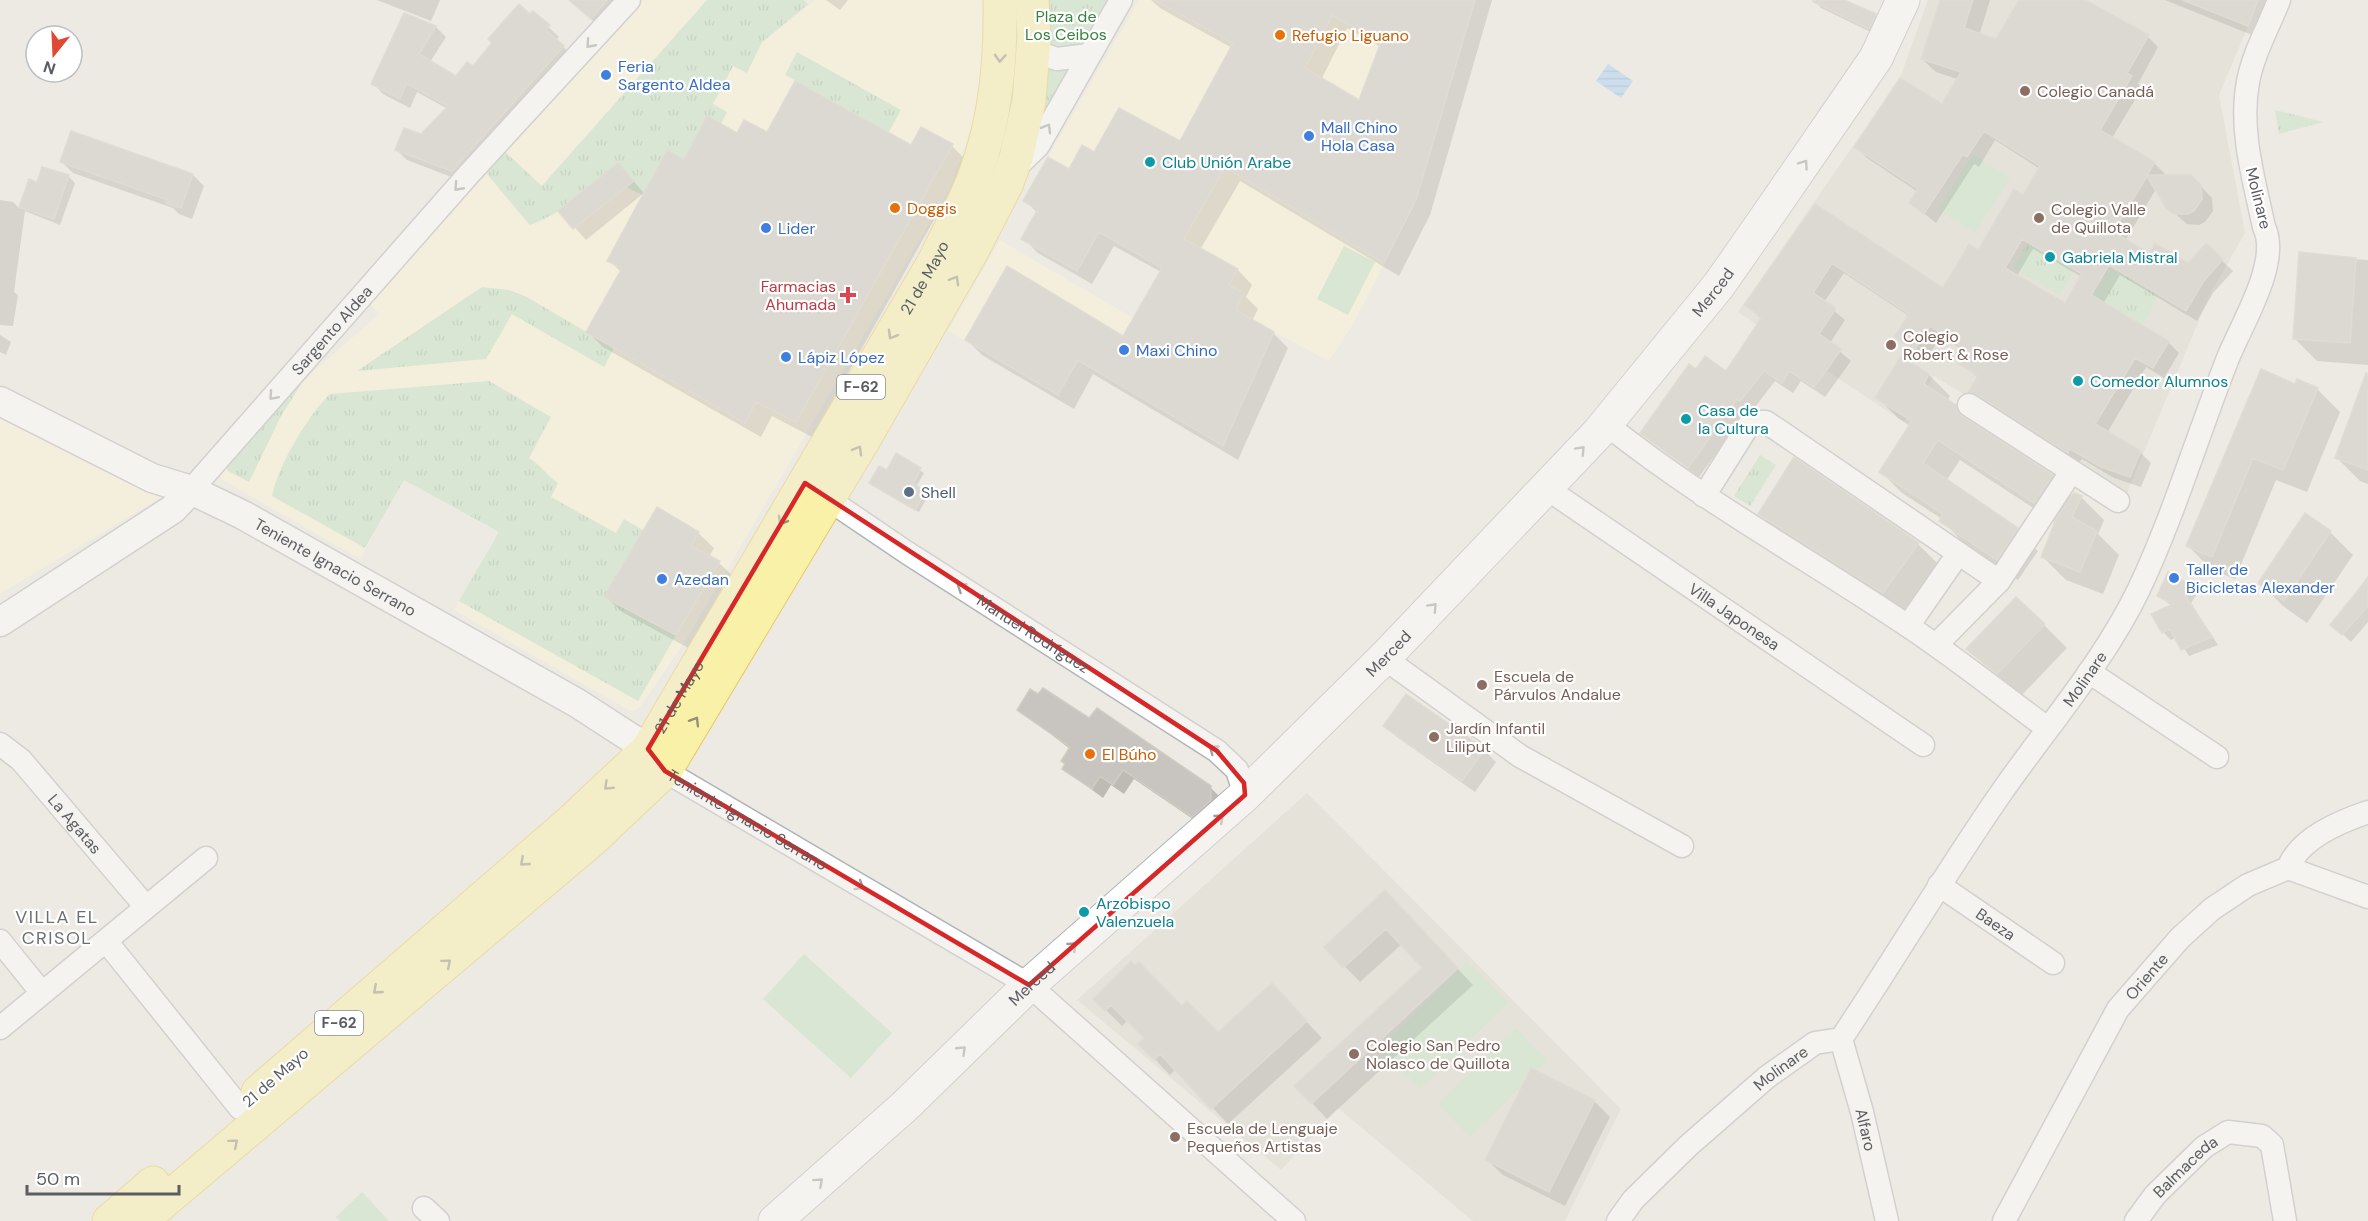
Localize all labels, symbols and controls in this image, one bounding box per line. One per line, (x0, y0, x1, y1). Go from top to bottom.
park label: Plaza de Los Ceibos (1025, 6, 1107, 45)
north arrow (24, 24, 84, 84)
place label: Refugio Liguano (1292, 25, 1409, 46)
marker: Refugio Liguano (1273, 28, 1287, 42)
one-way arrow (586, 37, 597, 47)
one-way arrow (993, 54, 1006, 63)
text: N (41, 56, 58, 80)
place label: Feria Sargento Aldea (618, 56, 730, 95)
marker: Feria Sargento Aldea (599, 68, 613, 82)
place label: Colegio Canadá (2037, 81, 2154, 102)
marker: Colegio Canadá (2018, 84, 2032, 98)
place label: Mall Chino Hola Casa (1321, 117, 1398, 156)
one-way arrow (1040, 124, 1052, 135)
marker: Mall Chino Hola Casa (1302, 129, 1316, 143)
place label: Club Unión Arabe (1162, 152, 1291, 173)
marker: Club Unión Arabe (1143, 155, 1157, 169)
one-way arrow (1797, 160, 1808, 171)
street label: Molinare (2241, 165, 2276, 231)
one-way arrow (454, 180, 465, 191)
place label: Doggis (907, 198, 957, 219)
place label: Colegio Valle de Quillota (2051, 199, 2146, 238)
marker: Doggis (888, 201, 902, 215)
marker: Colegio Valle de Quillota (2032, 211, 2046, 225)
place label: Lider (778, 218, 815, 239)
marker: Lider (759, 221, 773, 235)
street label: 21 de Mayo (896, 237, 954, 318)
place label: Gabriela Mistral (2062, 247, 2178, 268)
marker: Gabriela Mistral (2043, 250, 2057, 264)
street label: Merced (1687, 264, 1739, 321)
place label: Farmacias Ahumada (761, 276, 836, 315)
one-way arrow (948, 276, 959, 287)
street label: Sargento Aldea (287, 281, 377, 380)
marker: Farmacias Ahumada (841, 288, 855, 302)
place label: Colegio Robert & Rose (1903, 326, 2009, 365)
one-way arrow (887, 329, 899, 339)
marker: Colegio Robert & Rose (1884, 338, 1898, 352)
place label: Maxi Chino (1136, 340, 1217, 361)
marker: Maxi Chino (1117, 343, 1131, 357)
place label: Lápiz López (798, 347, 885, 368)
marker: Lápiz López (779, 350, 793, 364)
place label: Comedor Alumnos (2090, 371, 2228, 392)
marker: Comedor Alumnos (2071, 374, 2085, 388)
road number: F-62 (837, 375, 885, 399)
one-way arrow (269, 389, 280, 400)
place label: Casa de la Cultura (1698, 400, 1769, 439)
marker: Casa de la Cultura (1679, 412, 1693, 426)
one-way arrow (851, 446, 862, 456)
one-way arrow (1574, 446, 1585, 457)
place label: Shell (921, 482, 956, 503)
marker: Shell (902, 485, 916, 499)
street label: Teniente Ignacio Serrano (251, 514, 420, 621)
one-way arrow (778, 515, 789, 525)
place label: Taller de Bicicletas Alexander (2186, 559, 2335, 598)
place label: Azedan (674, 569, 729, 590)
marker: Taller de Bicicletas Alexander (2167, 571, 2181, 585)
marker: Azedan (655, 572, 669, 586)
street label: Villa Japonesa (1684, 578, 1784, 655)
one-way arrow (957, 583, 968, 594)
street label: Manuel Rodríguez (973, 590, 1094, 678)
one-way arrow (1426, 603, 1437, 613)
street label: Merced (1361, 626, 1416, 681)
street label: Molinare (2058, 647, 2112, 711)
street label: 21 de Mayo (649, 657, 709, 737)
place label: Escuela de Párvulos Andalue (1494, 666, 1621, 705)
marker: Escuela de Párvulos Andalue (1475, 678, 1489, 692)
one-way arrow (688, 717, 700, 727)
place label: Jardín Infantil Liliput (1446, 718, 1545, 757)
marker: Jardín Infantil Liliput (1427, 730, 1441, 744)
place label: El Búho (1102, 744, 1156, 765)
one-way arrow (1209, 745, 1220, 756)
marker: El Búho (1083, 747, 1097, 761)
street label: Teniente Ignacio Serrano (664, 765, 831, 875)
one-way arrow (604, 779, 615, 790)
street label: La Agatas (43, 790, 106, 858)
one-way arrow (1213, 814, 1224, 825)
one-way arrow (520, 855, 531, 866)
one-way arrow (854, 878, 864, 890)
place label: Arzobispo Valenzuela (1096, 893, 1174, 932)
street label: Baeza (1972, 903, 2020, 945)
district label: VILLA EL CRISOL (15, 905, 99, 950)
marker: Arzobispo Valenzuela (1077, 905, 1091, 919)
one-way arrow (1066, 942, 1077, 953)
street label: Oriente (2121, 949, 2173, 1005)
street label: Merced (1004, 957, 1060, 1010)
one-way arrow (440, 959, 451, 970)
one-way arrow (373, 983, 383, 994)
road number: F-62 (315, 1011, 363, 1035)
place label: Colegio San Pedro Nolasco de Quillota (1366, 1035, 1510, 1074)
street label: Molinare (1749, 1041, 1812, 1095)
street label: 21 de Mayo (238, 1043, 313, 1112)
one-way arrow (956, 1046, 966, 1057)
marker: Colegio San Pedro Nolasco de Quillota (1347, 1047, 1361, 1061)
street label: Alfaro (1850, 1106, 1881, 1153)
place label: Escuela de Lenguaje Pequeños Artistas (1187, 1118, 1338, 1157)
marker: Escuela de Lenguaje Pequeños Artistas (1168, 1130, 1182, 1144)
street label: Balmaceda (2149, 1131, 2222, 1202)
one-way arrow (227, 1139, 238, 1150)
scale bar (27, 1158, 178, 1196)
text: 50 m (36, 1167, 80, 1191)
one-way arrow (812, 1178, 823, 1189)

